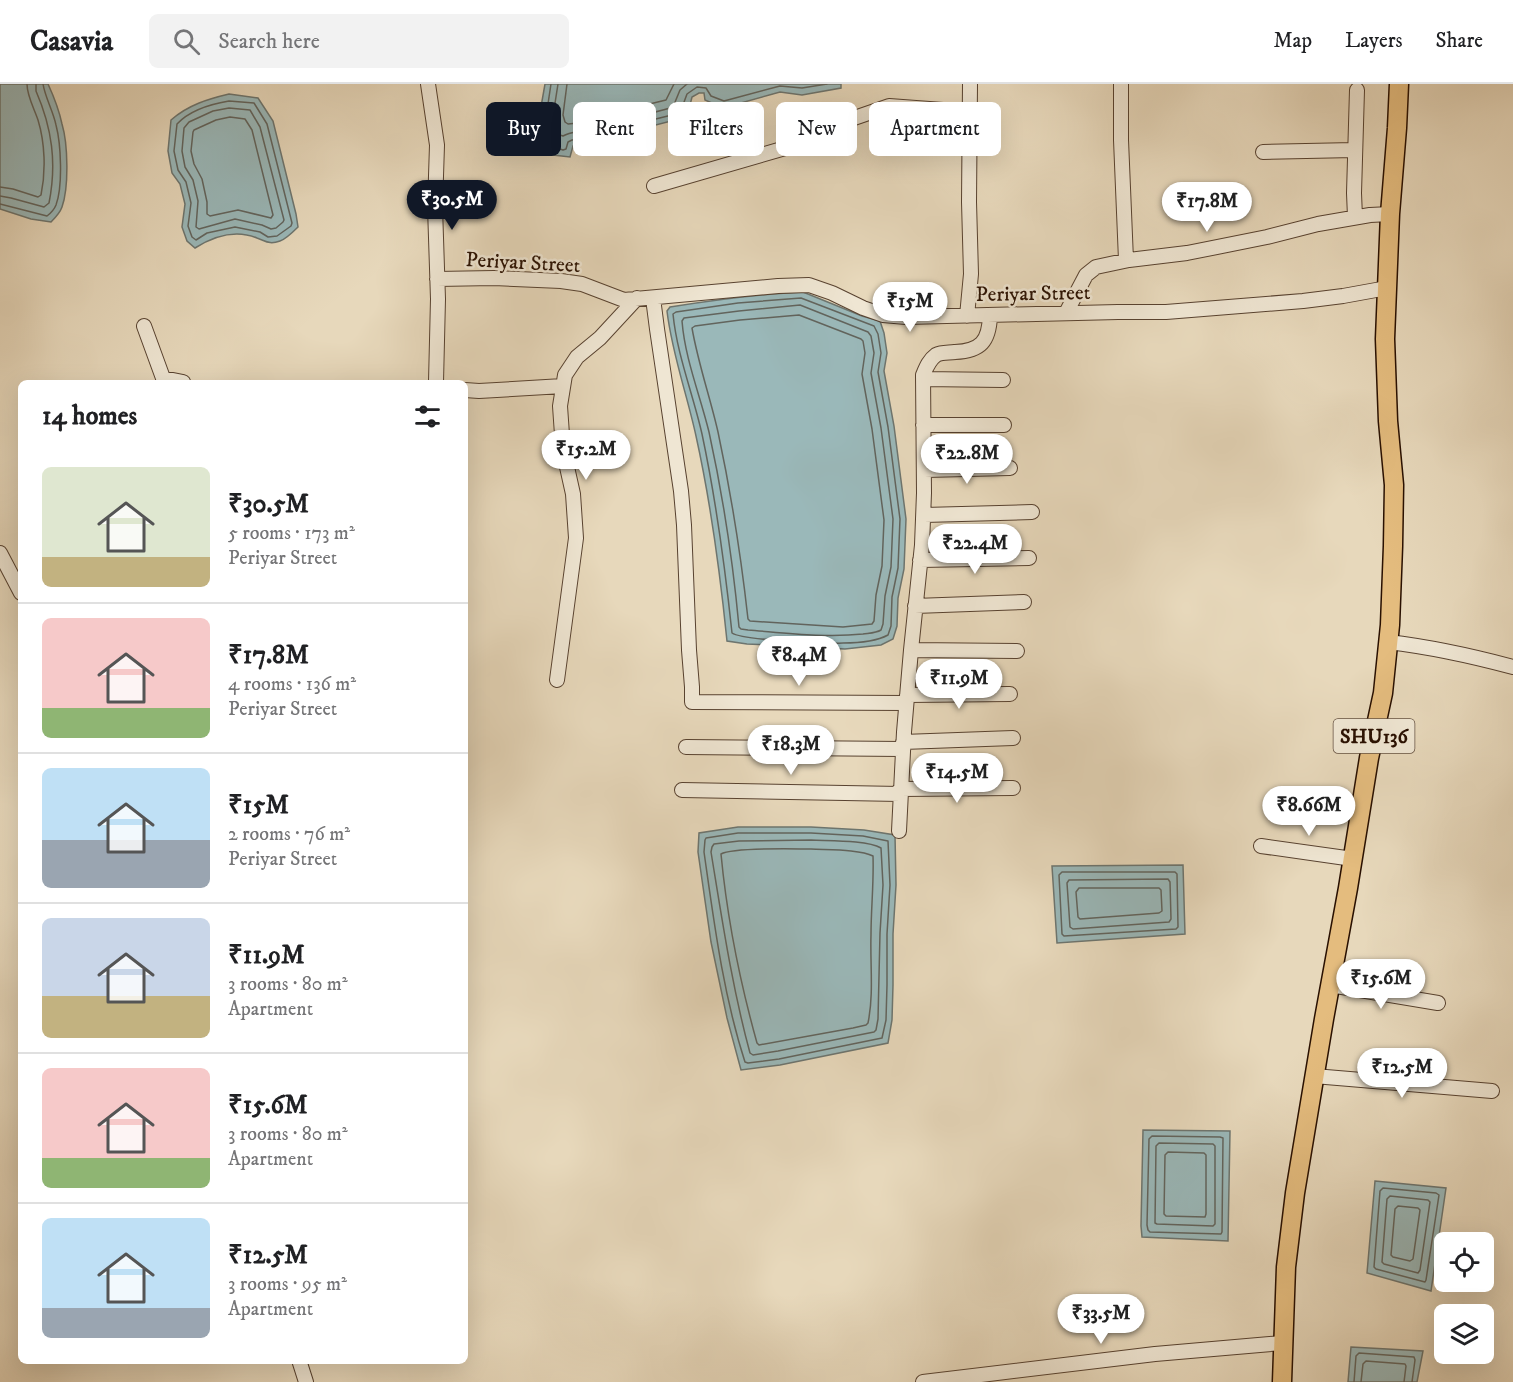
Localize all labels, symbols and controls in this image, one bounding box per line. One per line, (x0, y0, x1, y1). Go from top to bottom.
search box (149, 14, 569, 68)
text: Casavia (30, 24, 113, 59)
icon: search (170, 25, 203, 58)
text: Search here (218, 28, 320, 55)
text: Map (1273, 28, 1312, 54)
text: Layers (1345, 28, 1403, 54)
text: Share (1436, 28, 1483, 54)
chip: Buy (486, 102, 561, 156)
chip: Rent (573, 102, 656, 156)
chip: Filters (668, 102, 764, 156)
chip: New (776, 102, 857, 156)
chip: Apartment (869, 102, 1001, 156)
pin: ₹30.5M (403, 180, 501, 231)
pin: ₹17.8M (1158, 182, 1256, 233)
text: ₹30.5M (421, 187, 483, 212)
text: ₹17.8M (1176, 189, 1238, 214)
street label: Periyar Street (465, 247, 581, 279)
street label: Periyar Street (975, 280, 1091, 308)
pin: ₹15M (874, 282, 946, 333)
text: ₹15M (887, 289, 933, 314)
text: 14 homes (42, 400, 137, 433)
icon: filters (411, 400, 444, 433)
pin: ₹15.2M (537, 430, 635, 481)
pin: ₹22.8M (918, 434, 1016, 485)
text: ₹15.2M (556, 437, 616, 462)
text: ₹22.8M (935, 441, 999, 466)
text: ₹30.5M (228, 488, 309, 521)
icon: home (90, 491, 162, 563)
text: 5 rooms · 173 m² (228, 521, 355, 546)
pin: ₹22.4M (926, 524, 1024, 575)
text: ₹22.4M (942, 531, 1008, 556)
text: Periyar Street (228, 546, 337, 571)
pin: ₹8.4M (757, 636, 841, 687)
text: ₹17.8M (228, 639, 309, 672)
icon: home (90, 642, 162, 714)
text: ₹8.4M (771, 643, 827, 668)
pin: ₹11.9M (910, 659, 1008, 710)
text: ₹11.9M (929, 666, 989, 691)
text: 4 rooms · 136 m² (228, 672, 356, 697)
text: Periyar Street (228, 697, 337, 722)
road number: SHU136 (1334, 719, 1414, 753)
pin: ₹18.3M (742, 725, 840, 776)
text: ₹18.3M (761, 732, 821, 757)
pin: ₹14.5M (908, 753, 1006, 804)
text: ₹14.5M (925, 760, 989, 785)
pin: ₹8.66M (1260, 786, 1358, 837)
text: ₹15M (228, 789, 289, 822)
icon: home (90, 792, 162, 864)
text: ₹8.66M (1276, 793, 1342, 818)
text: 2 rooms · 76 m² (228, 822, 350, 847)
text: Periyar Street (228, 847, 337, 872)
text: ₹11.9M (228, 939, 305, 972)
icon: home (90, 942, 162, 1014)
pin: ₹15.6M (1332, 959, 1430, 1010)
text: ₹15.6M (1350, 966, 1412, 991)
text: 3 rooms · 80 m² (228, 972, 348, 997)
text: Apartment (228, 997, 313, 1022)
pin: ₹12.5M (1353, 1048, 1451, 1099)
text: ₹12.5M (1371, 1055, 1433, 1080)
text: ₹15.6M (228, 1089, 308, 1122)
icon: home (90, 1092, 162, 1164)
text: 3 rooms · 80 m² (228, 1122, 348, 1147)
text: Apartment (228, 1147, 313, 1172)
map controls (1434, 1232, 1494, 1364)
button: locate (1434, 1232, 1494, 1292)
text: ₹12.5M (228, 1239, 308, 1272)
icon: home (90, 1242, 162, 1314)
text: 3 rooms · 95 m² (228, 1272, 347, 1297)
pin: ₹33.5M (1052, 1294, 1150, 1345)
text: Apartment (228, 1297, 313, 1322)
text: ₹33.5M (1071, 1301, 1131, 1326)
button: layers (1434, 1304, 1494, 1364)

